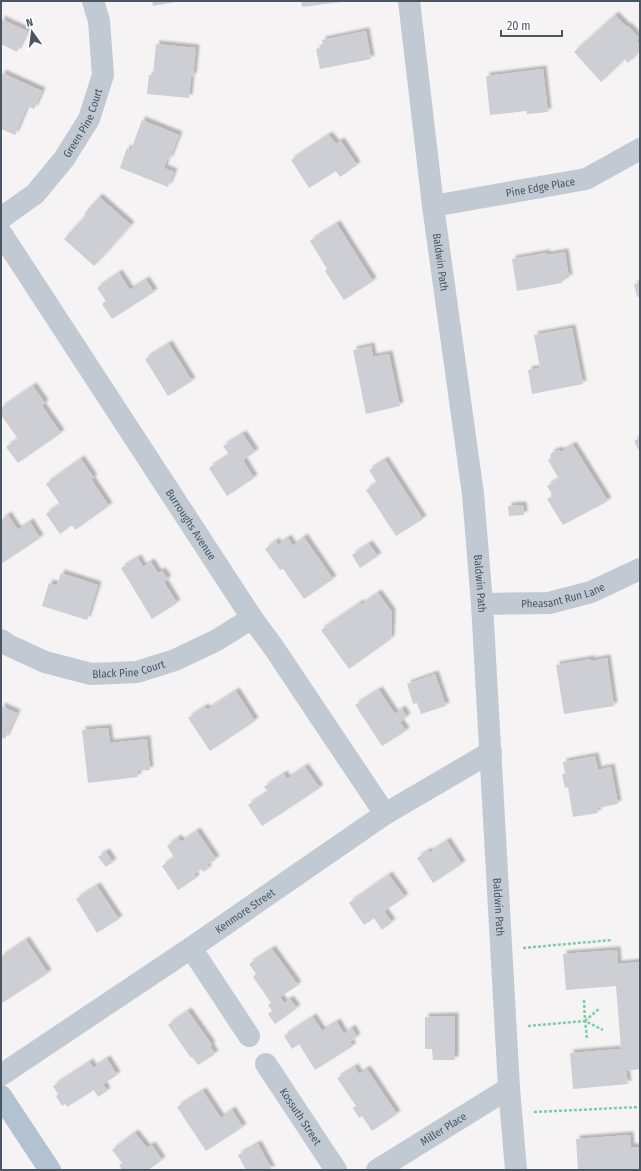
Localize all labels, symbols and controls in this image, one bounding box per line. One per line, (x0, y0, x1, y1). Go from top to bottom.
north arrow (12, 12, 52, 52)
scale bar (501, 12, 562, 38)
text: N (25, 16, 34, 30)
text: 20 m (507, 19, 531, 33)
street label: Green Pine Court (60, 86, 105, 160)
street label: Pine Edge Place (505, 175, 576, 200)
street label: Baldwin Path (430, 232, 451, 292)
street label: Burroughs Avenue (163, 487, 219, 562)
street label: Baldwin Path (471, 554, 489, 613)
street label: Pheasant Run Lane (521, 580, 607, 610)
street label: Black Pine Court (92, 657, 167, 680)
street label: Baldwin Path (491, 877, 507, 937)
street label: Kenmore Street (212, 885, 278, 936)
street label: Kossuth Street (277, 1086, 324, 1148)
street label: Miller Place (418, 1110, 469, 1148)

